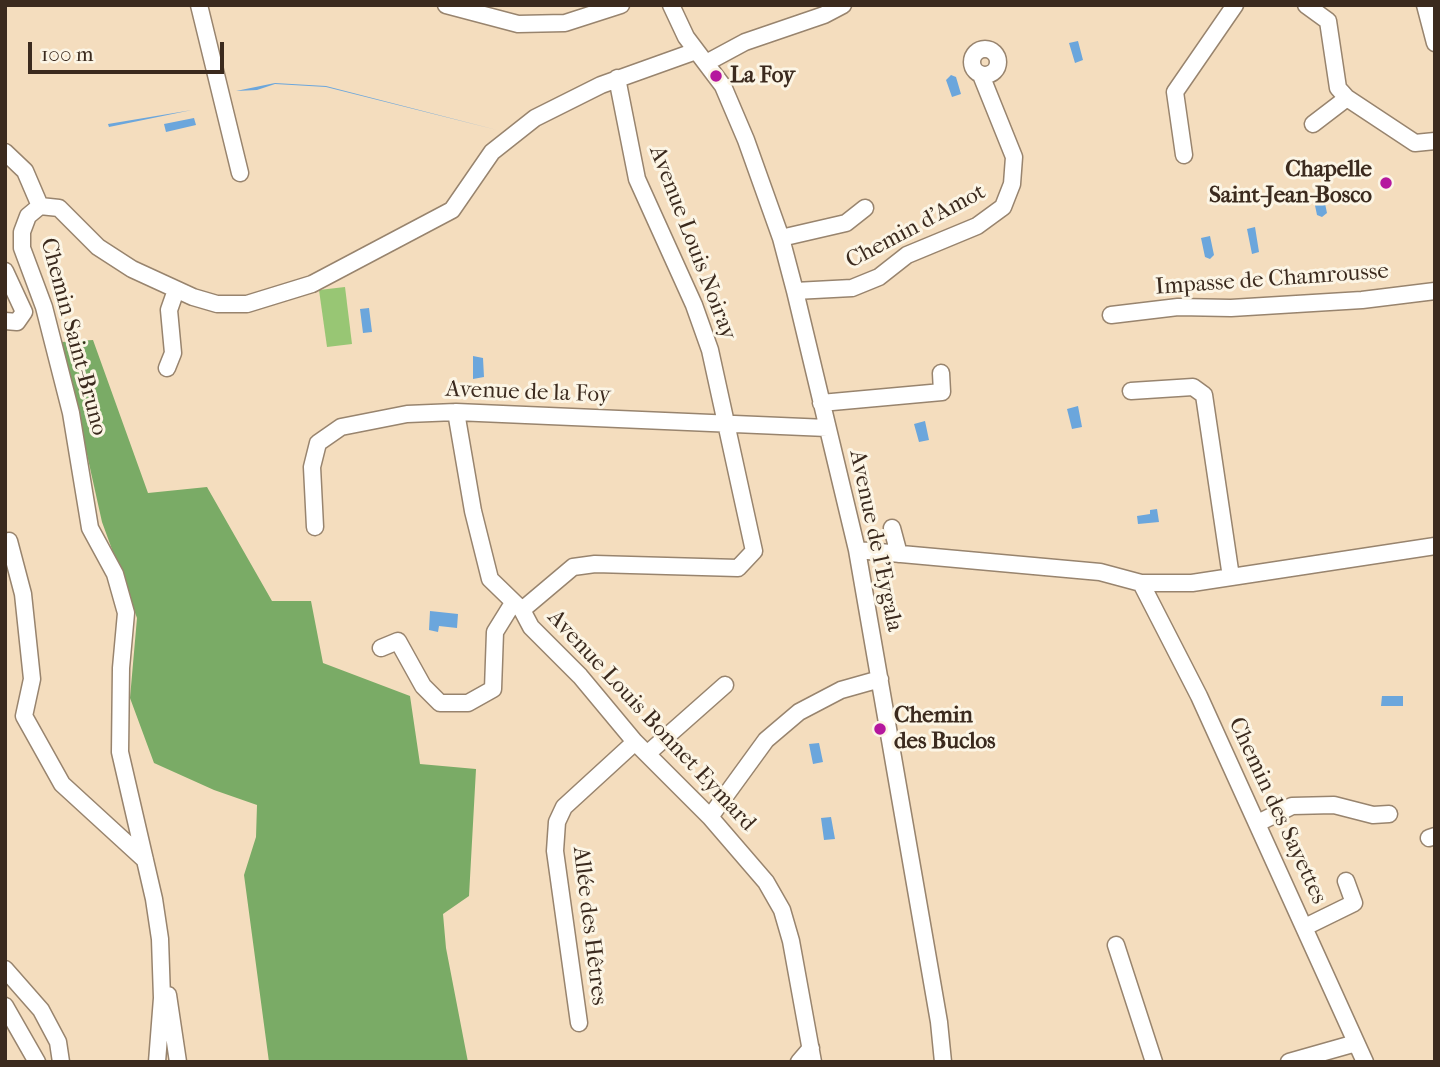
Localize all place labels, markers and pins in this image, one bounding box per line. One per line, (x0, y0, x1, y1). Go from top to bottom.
place label: La Foy (730, 62, 795, 90)
marker: La Foy (708, 68, 724, 84)
place label: Chapelle Saint-Jean-Bosco (1209, 156, 1372, 210)
marker: Chapelle Saint-Jean-Bosco (1378, 175, 1394, 191)
place label: Chemin des Buclos (894, 702, 996, 756)
marker: Chemin des Buclos (872, 721, 888, 737)

